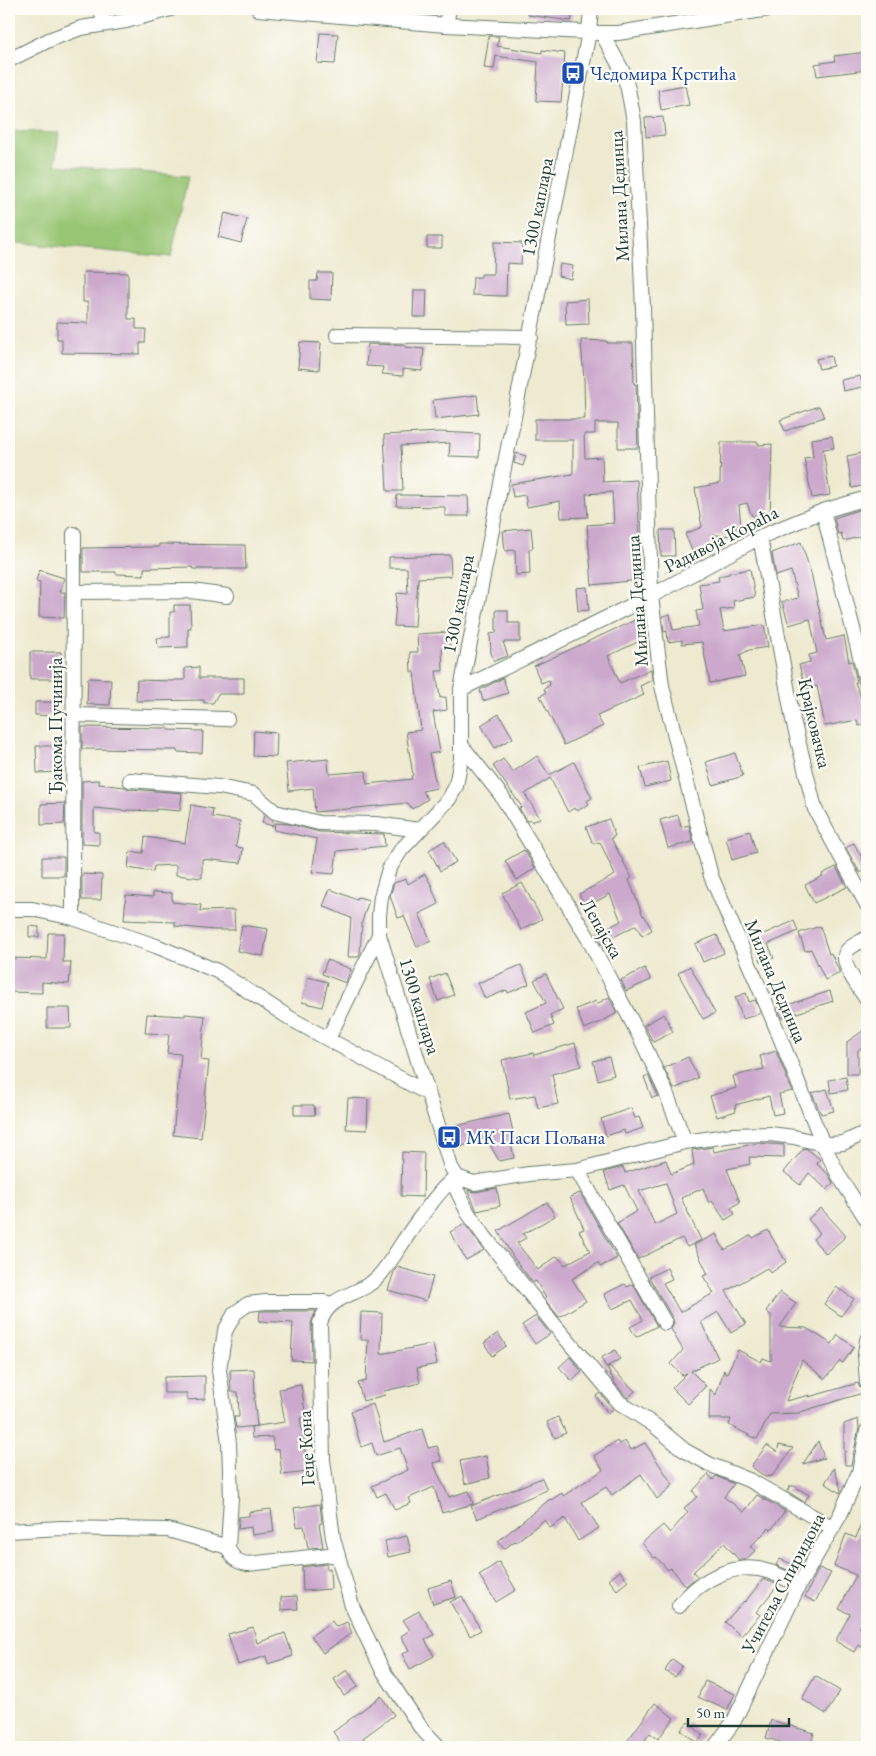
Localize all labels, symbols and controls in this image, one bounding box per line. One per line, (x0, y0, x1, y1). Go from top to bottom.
bus stop icon: Чедомира Крстића (560, 60, 586, 86)
place label: Чедомира Крстића (590, 61, 737, 86)
street label: Милана Дединца (603, 129, 635, 263)
street label: 1300 каплара (515, 155, 559, 258)
street label: Радивоја Кораћа (660, 499, 783, 579)
street label: Милана Дединца (620, 534, 654, 668)
street label: 1300 каплара (436, 552, 480, 655)
street label: Ђакома Пучинија (43, 657, 68, 795)
street label: Крајковачка (792, 675, 838, 771)
street label: Лепајска (575, 893, 630, 963)
street label: Милана Дединца (739, 915, 813, 1047)
street label: 1300 каплара (393, 955, 447, 1058)
bus stop icon: МК Паси Пољана (436, 1124, 462, 1150)
place label: МК Паси Пољана (466, 1125, 606, 1150)
street label: Геце Кона (292, 1409, 320, 1486)
street label: Учитеља Спиридона (735, 1508, 831, 1659)
scale bar (688, 1696, 790, 1728)
text: 50 m (696, 1703, 725, 1722)

